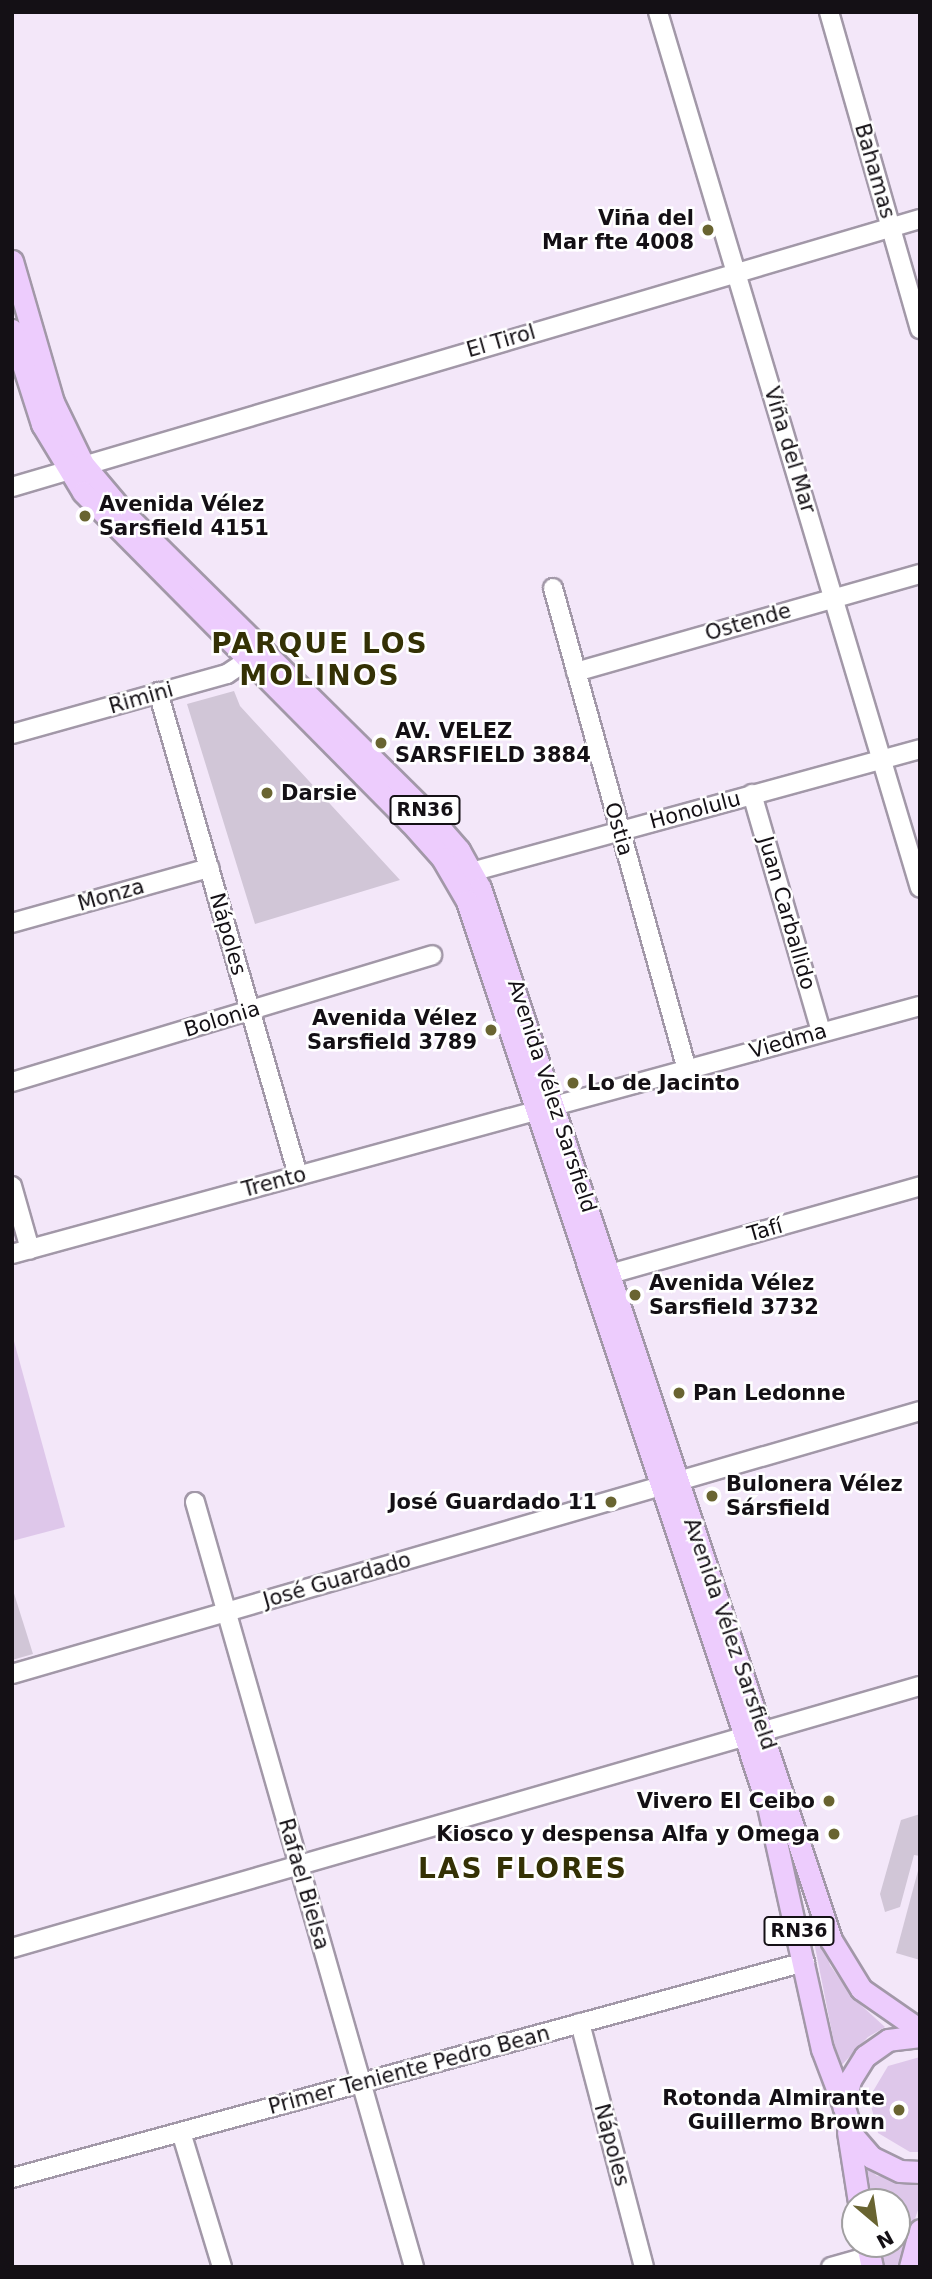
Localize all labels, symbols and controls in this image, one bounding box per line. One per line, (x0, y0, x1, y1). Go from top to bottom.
street label: Bahamas (849, 121, 901, 221)
place label: Viña del Mar fte 4008 (542, 205, 694, 255)
marker: Viña del Mar fte 4008 (700, 222, 716, 238)
street label: El Tirol (464, 319, 538, 363)
street label: Viña del Mar (759, 384, 821, 516)
place label: Avenida Vélez Sarsfield 4151 (99, 491, 269, 541)
marker: Avenida Vélez Sarsfield 4151 (77, 508, 93, 524)
street label: Ostende (702, 598, 794, 646)
district label: PARQUE LOS MOLINOS (213, 627, 427, 693)
street label: Rimini (106, 677, 176, 719)
place label: AV. VELEZ SARSFIELD 3884 (395, 718, 591, 768)
marker: AV. VELEZ SARSFIELD 3884 (373, 735, 389, 751)
place label: Darsie (281, 780, 357, 806)
marker: Darsie (259, 785, 275, 801)
street label: Honolulu (647, 786, 743, 834)
road number: RN36 (388, 794, 462, 825)
street label: Ostia (599, 799, 639, 859)
street label: Juan Carballido (753, 833, 821, 993)
street label: Monza (75, 873, 147, 917)
street label: Nápoles (204, 890, 252, 978)
street label: Avenida Vélez Sarsfield (502, 976, 602, 1216)
street label: Bolonia (181, 996, 263, 1042)
place label: Avenida Vélez Sarsfield 3789 (307, 1005, 477, 1055)
street label: Viedma (746, 1018, 830, 1064)
marker: Avenida Vélez Sarsfield 3789 (483, 1022, 499, 1038)
place label: Lo de Jacinto (587, 1070, 740, 1096)
marker: Lo de Jacinto (565, 1075, 581, 1091)
street label: Trento (239, 1161, 309, 1203)
street label: Tafí (744, 1213, 786, 1247)
place label: Avenida Vélez Sarsfield 3732 (649, 1270, 819, 1320)
marker: Avenida Vélez Sarsfield 3732 (627, 1287, 643, 1303)
place label: Pan Ledonne (693, 1380, 845, 1406)
marker: Pan Ledonne (671, 1385, 687, 1401)
place label: Bulonera Vélez Sársfield (726, 1471, 903, 1521)
marker: Bulonera Vélez Sársfield (704, 1488, 720, 1504)
place label: José Guardado 11 (389, 1489, 597, 1515)
marker: José Guardado 11 (603, 1494, 619, 1510)
street label: Avenida Vélez Sarsfield (678, 1515, 782, 1753)
street label: José Guardado (260, 1547, 414, 1613)
place label: Vivero El Ceibo (637, 1788, 815, 1814)
marker: Vivero El Ceibo (821, 1793, 837, 1809)
street label: Rafael Bielsa (273, 1815, 335, 1953)
place label: Kiosco y despensa Alfa y Omega (436, 1821, 820, 1847)
marker: Kiosco y despensa Alfa y Omega (826, 1826, 842, 1842)
district label: LAS FLORES (419, 1852, 627, 1886)
road number: RN36 (762, 1915, 836, 1946)
street label: Primer Teniente Pedro Bean (266, 2020, 552, 2120)
place label: Rotonda Almirante Guillermo Brown (662, 2085, 885, 2135)
street label: Nápoles (589, 2101, 635, 2189)
marker: Rotonda Almirante Guillermo Brown (891, 2102, 907, 2118)
north arrow (841, 2188, 911, 2258)
text: N (873, 2226, 898, 2253)

